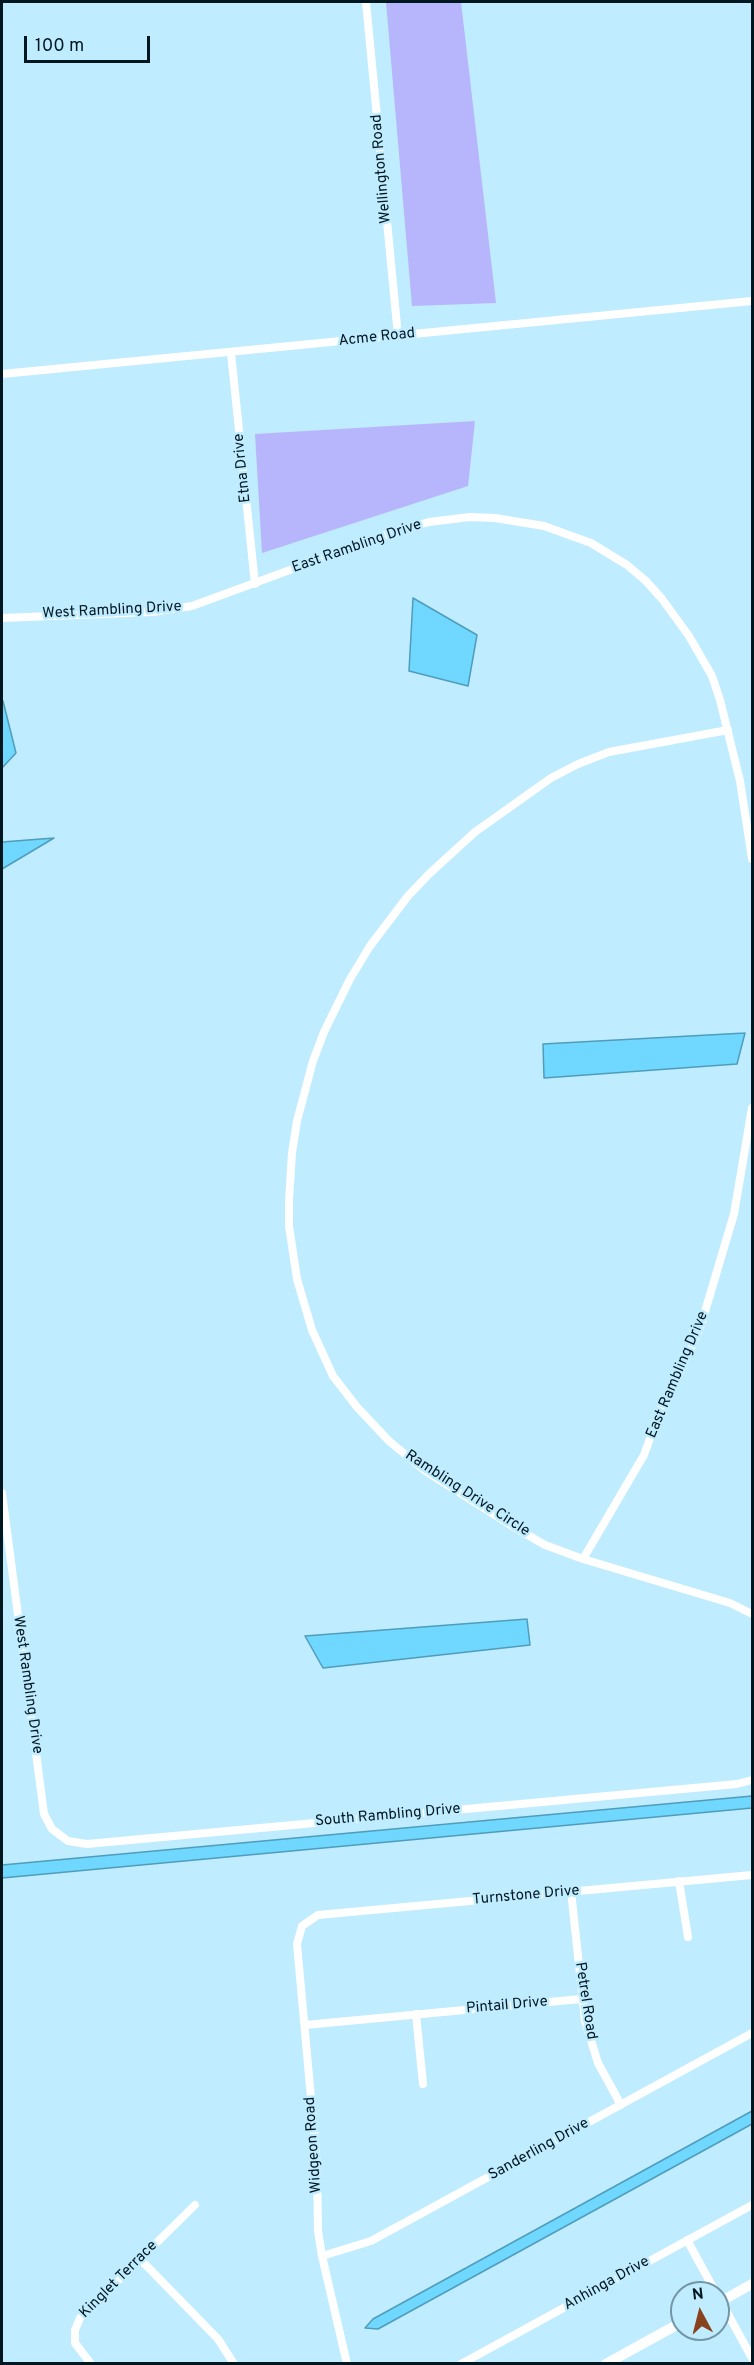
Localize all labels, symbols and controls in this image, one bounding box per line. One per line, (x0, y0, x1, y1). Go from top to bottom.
scale bar (27, 24, 153, 62)
text: 100 m (35, 35, 84, 58)
street label: Wellington Road (368, 114, 396, 224)
street label: Acme Road (338, 325, 416, 351)
street label: Etna Drive (230, 433, 256, 503)
street label: East Rambling Drive (290, 516, 424, 578)
street label: West Rambling Drive (42, 598, 182, 624)
street label: East Rambling Drive (643, 1309, 713, 1441)
street label: Rambling Drive Circle (401, 1447, 533, 1541)
street label: West Rambling Drive (8, 1615, 46, 1755)
street label: South Rambling Drive (315, 1801, 461, 1831)
street label: Turnstone Drive (472, 1882, 580, 1910)
street label: Petrel Road (570, 1961, 600, 2041)
street label: Pintail Drive (466, 1993, 548, 2019)
street label: Widgeon Road (302, 2096, 326, 2194)
street label: Sanderling Drive (486, 2115, 592, 2185)
street label: Kinglet Terrace (76, 2237, 162, 2323)
street label: Anhinga Drive (561, 2253, 653, 2315)
north arrow (670, 2281, 730, 2341)
text: N (691, 2284, 705, 2306)

